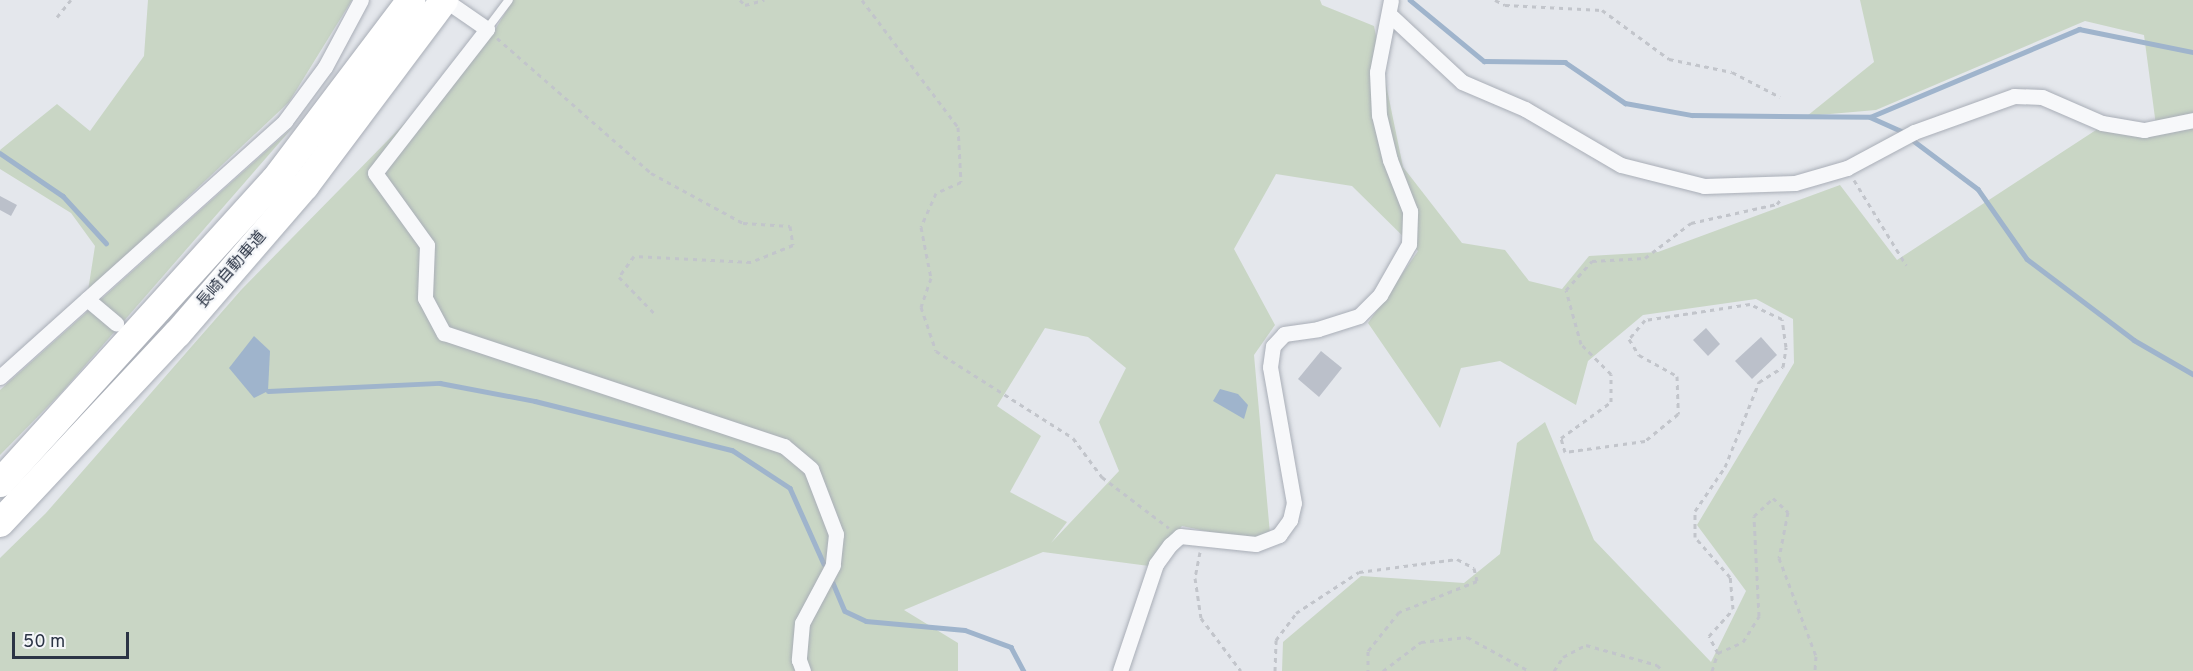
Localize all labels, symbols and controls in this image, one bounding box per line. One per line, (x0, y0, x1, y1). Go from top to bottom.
street label: 長崎自動車道 (193, 227, 271, 313)
scale bar (15, 620, 132, 658)
text: 50 m (23, 631, 65, 654)

